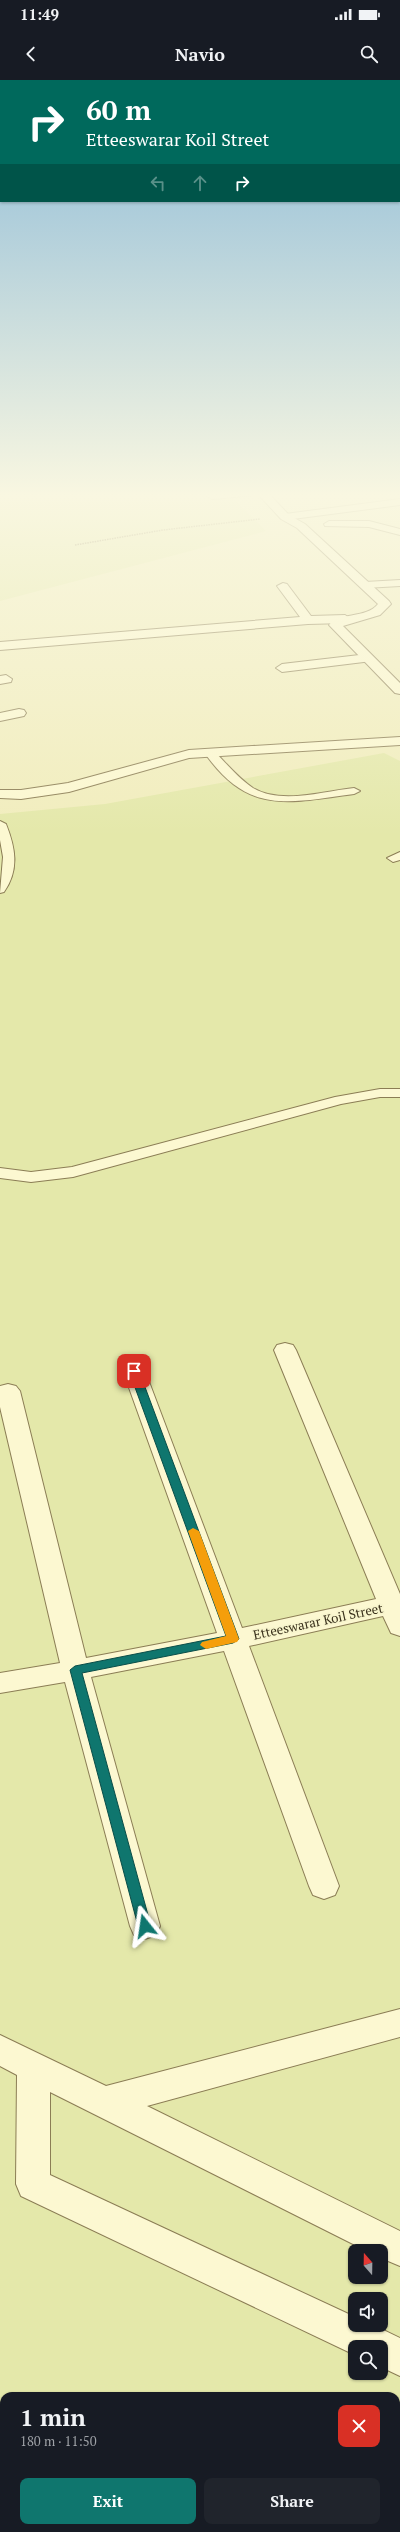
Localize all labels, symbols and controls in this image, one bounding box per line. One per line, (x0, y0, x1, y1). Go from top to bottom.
text: 11:49 (20, 4, 59, 24)
text: Navio (175, 42, 225, 66)
icon: back (20, 43, 42, 65)
icon: search (358, 43, 380, 65)
text: 60 m (86, 91, 151, 128)
icon: right (20, 96, 72, 148)
text: Etteeswarar Koil Street (86, 127, 269, 151)
icon: left (147, 172, 169, 194)
icon: ahead (189, 172, 211, 194)
icon: right (231, 172, 253, 194)
pin (117, 1354, 151, 1388)
icon: arrive (123, 1360, 145, 1382)
street label: Etteeswarar Koil Street (251, 1598, 385, 1644)
position arrow (124, 1905, 166, 1947)
north arrow (348, 2244, 388, 2284)
map controls (348, 2244, 388, 2380)
button: sound (348, 2292, 388, 2332)
button: search (348, 2340, 388, 2380)
text: 1 min (20, 2401, 86, 2433)
button: close (338, 2405, 380, 2447)
text: 180 m · 11:50 (20, 2432, 97, 2450)
button: Exit (20, 2478, 196, 2524)
button: Share (204, 2478, 380, 2524)

